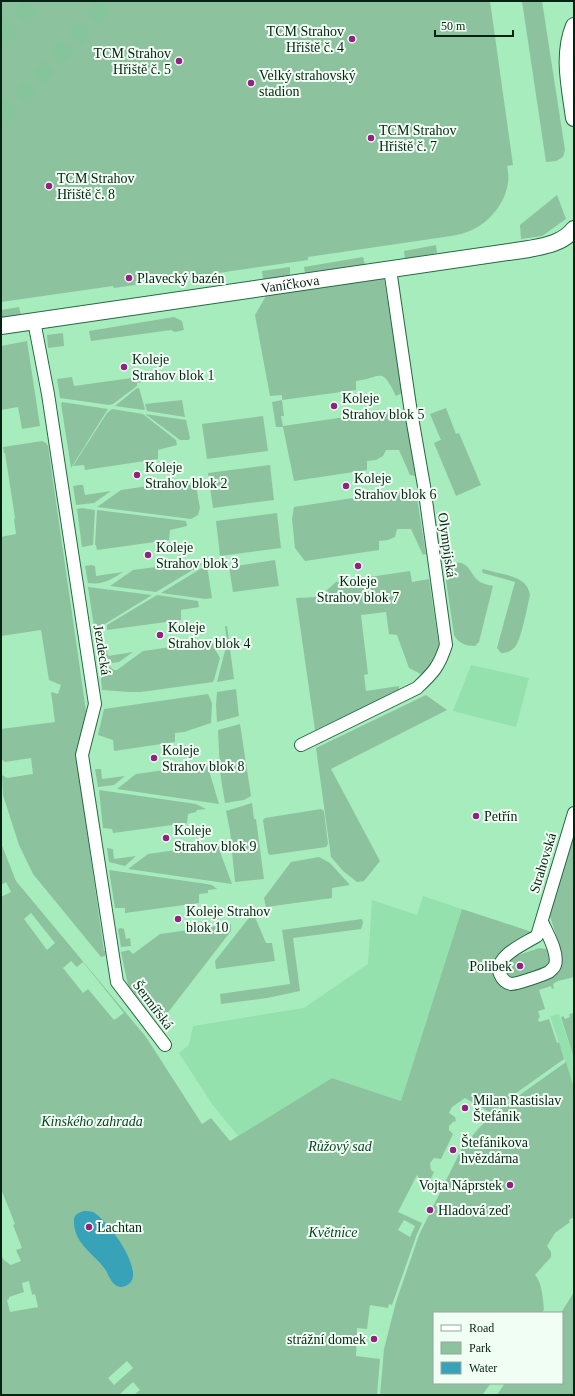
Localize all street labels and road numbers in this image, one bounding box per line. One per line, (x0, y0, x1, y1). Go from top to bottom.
street label: Vaníčkova (260, 272, 321, 296)
street label: Olympijská (435, 512, 459, 579)
street label: Jezdecká (91, 624, 113, 677)
street label: Strahovská (527, 830, 559, 895)
street label: Šermířská (130, 977, 177, 1033)

